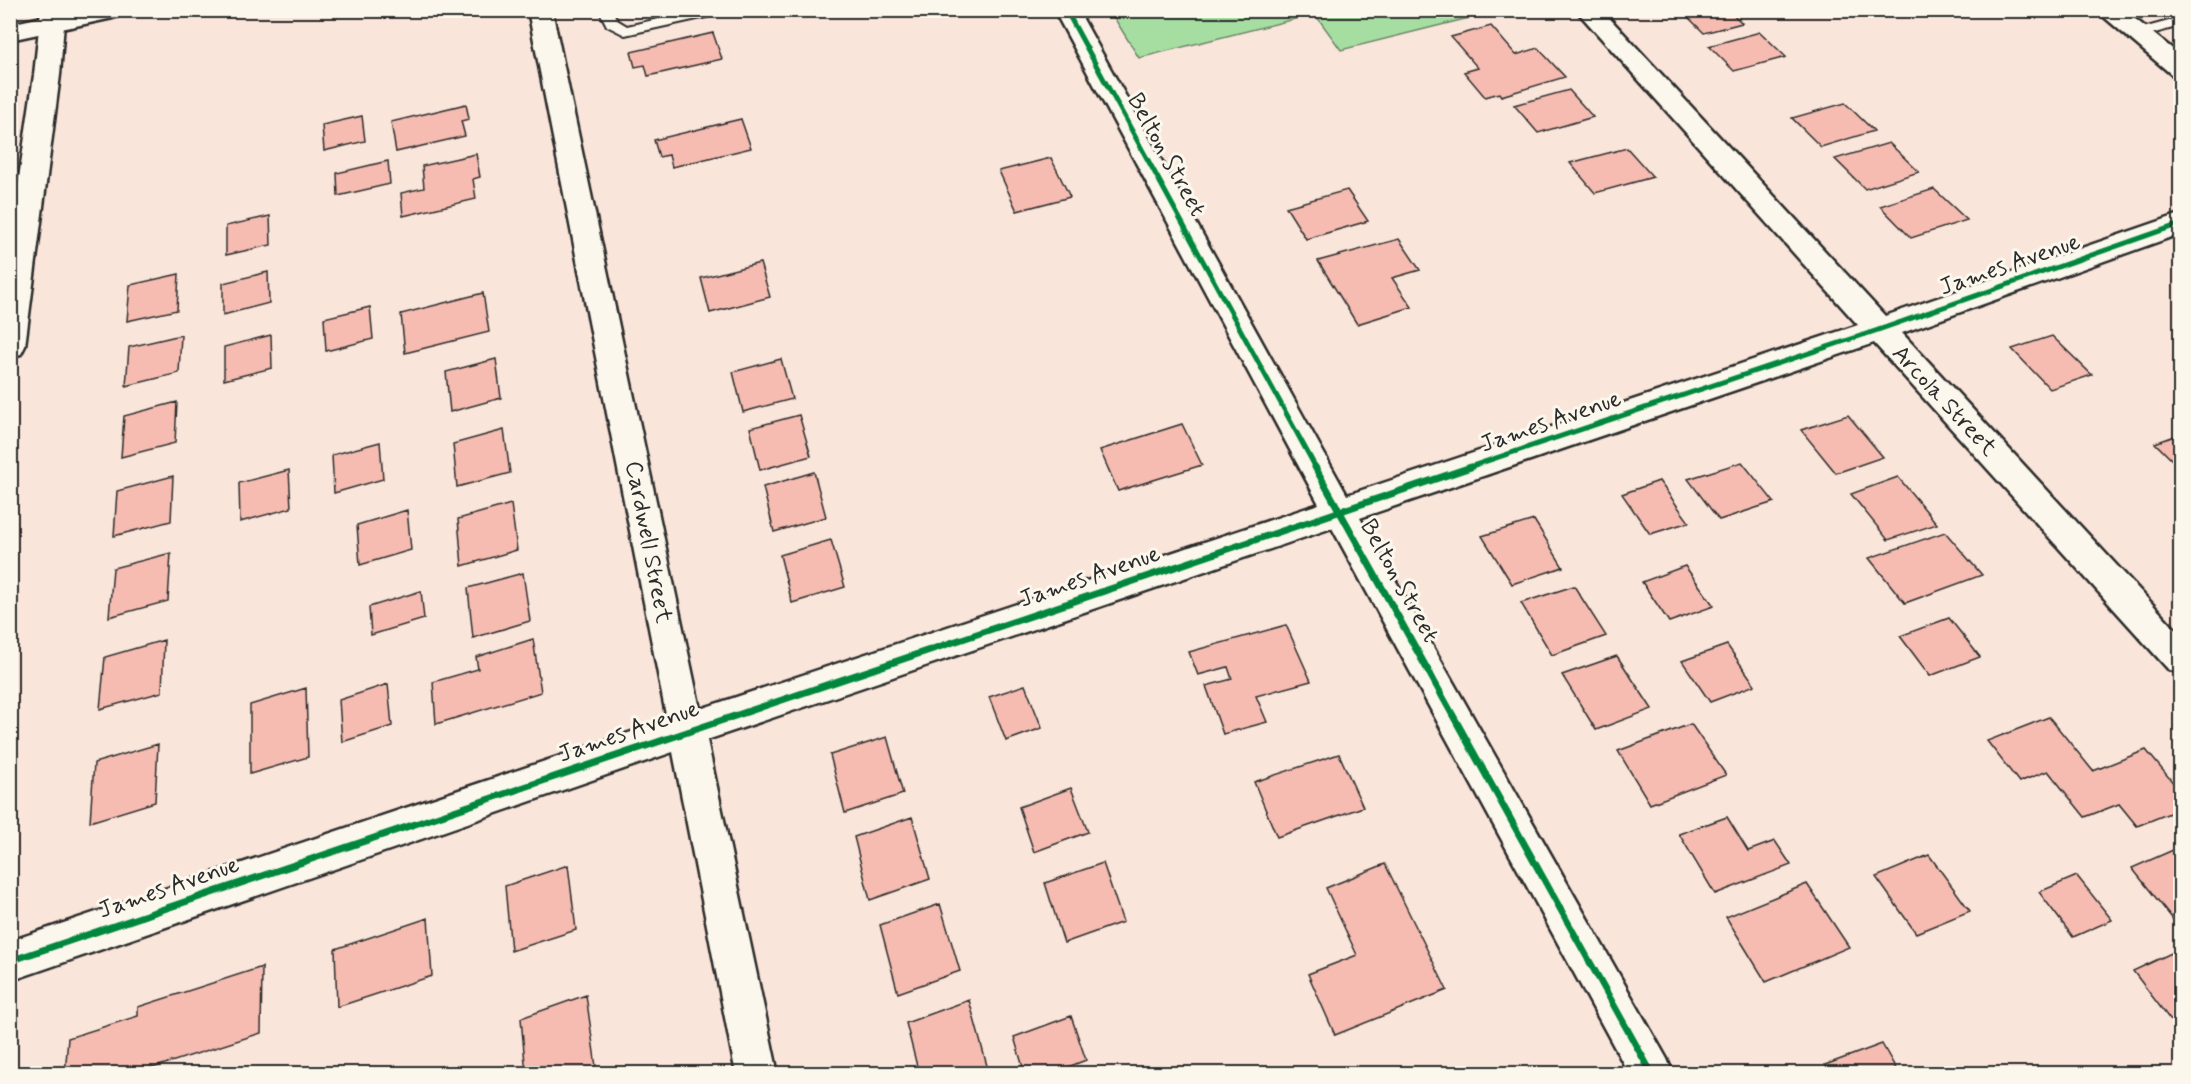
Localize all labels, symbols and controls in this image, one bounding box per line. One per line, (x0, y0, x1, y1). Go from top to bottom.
street label: Belton Street (1119, 88, 1213, 222)
street label: James Avenue (1935, 226, 2085, 304)
street label: Arcola Street (1885, 339, 2003, 463)
street label: James Avenue (1476, 383, 1626, 461)
street label: Cardwell Street (617, 458, 679, 626)
street label: Belton Street (1352, 514, 1446, 648)
street label: James Avenue (1015, 538, 1165, 616)
street label: James Avenue (554, 693, 704, 771)
street label: James Avenue (94, 849, 244, 927)

